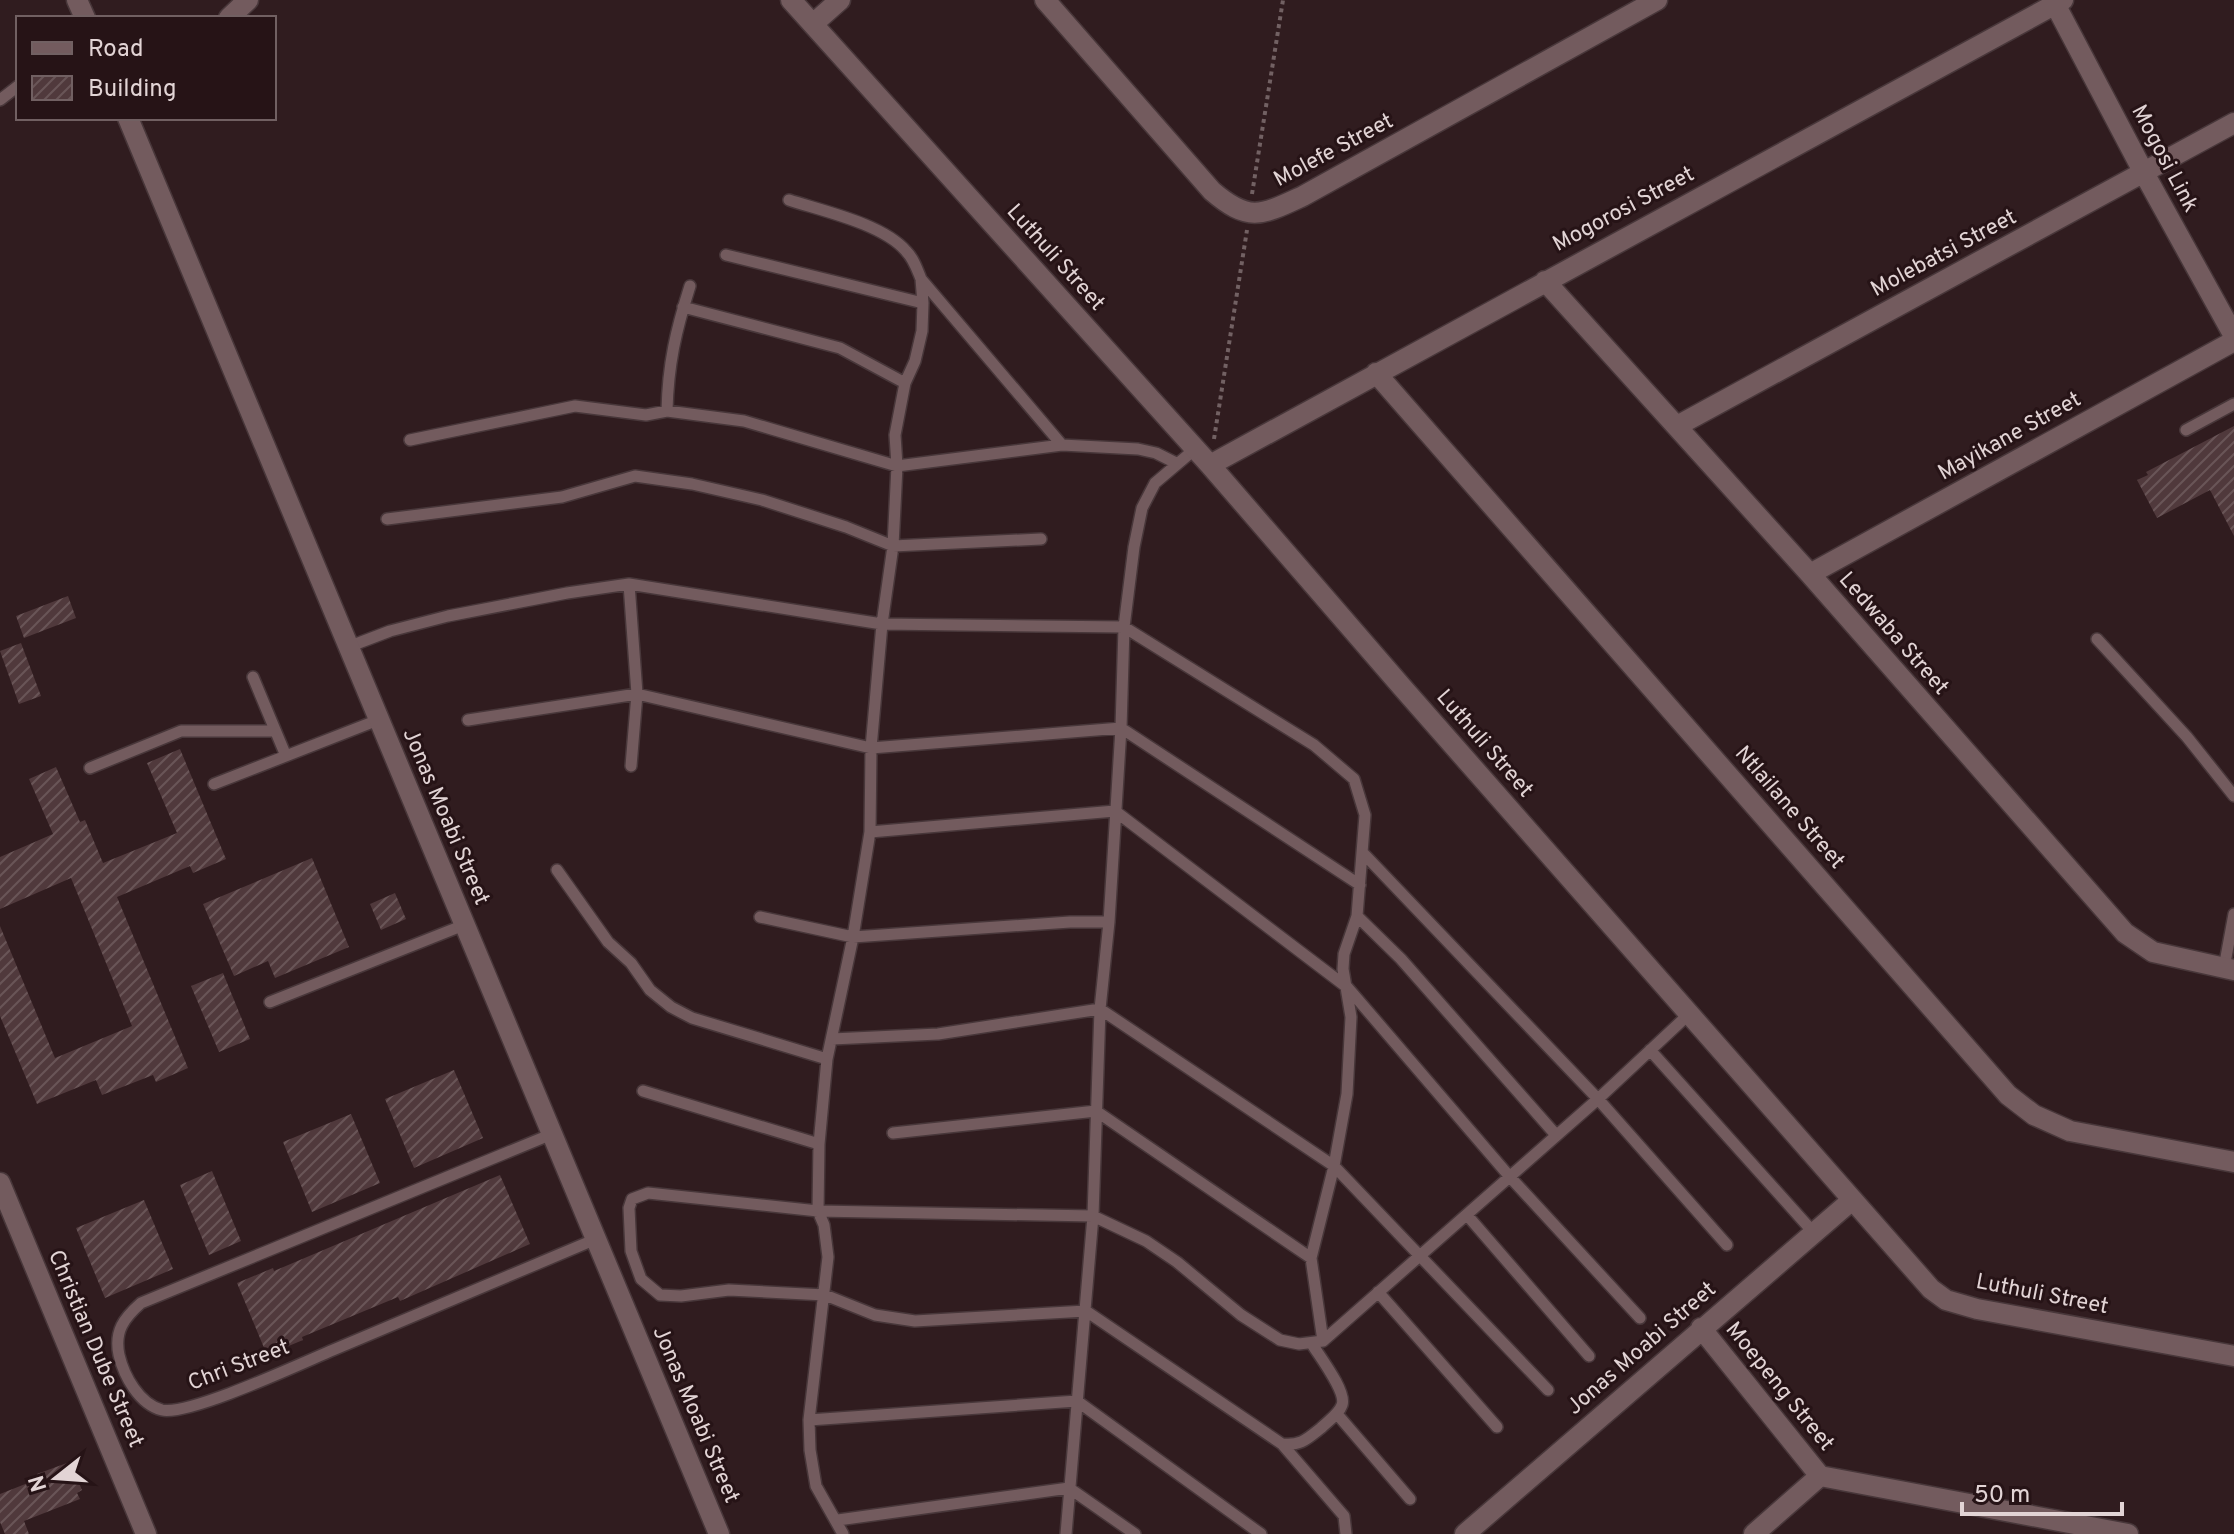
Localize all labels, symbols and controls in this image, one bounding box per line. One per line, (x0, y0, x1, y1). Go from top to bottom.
legend (16, 16, 276, 120)
text: Road (88, 35, 144, 65)
text: Building (88, 75, 177, 105)
street label: Mogosi Link (2124, 101, 2204, 217)
street label: Molefe Street (1270, 108, 1398, 194)
street label: Mogorosi Street (1549, 161, 1699, 259)
street label: Luthuli Street (1000, 199, 1110, 317)
street label: Molebatsi Street (1866, 204, 2022, 304)
street label: Mayikane Street (1934, 387, 2086, 487)
street label: Ledwaba Street (1832, 567, 1954, 701)
street label: Luthuli Street (1430, 684, 1538, 804)
street label: Jonas Moabi Street (396, 725, 494, 909)
street label: Ntlailane Street (1728, 741, 1850, 875)
street label: Christian Dube Street (41, 1246, 149, 1452)
street label: Luthuli Street (1973, 1269, 2111, 1321)
street label: Jonas Moabi Street (1562, 1277, 1722, 1421)
street label: Moepeng Street (1719, 1317, 1839, 1457)
street label: Jonas Moabi Street (646, 1323, 744, 1507)
street label: Chri Street (184, 1334, 294, 1398)
north arrow (16, 1438, 96, 1518)
scale bar (1962, 1466, 2122, 1516)
text: N (24, 1472, 54, 1495)
text: 50 m (1974, 1481, 2030, 1511)

